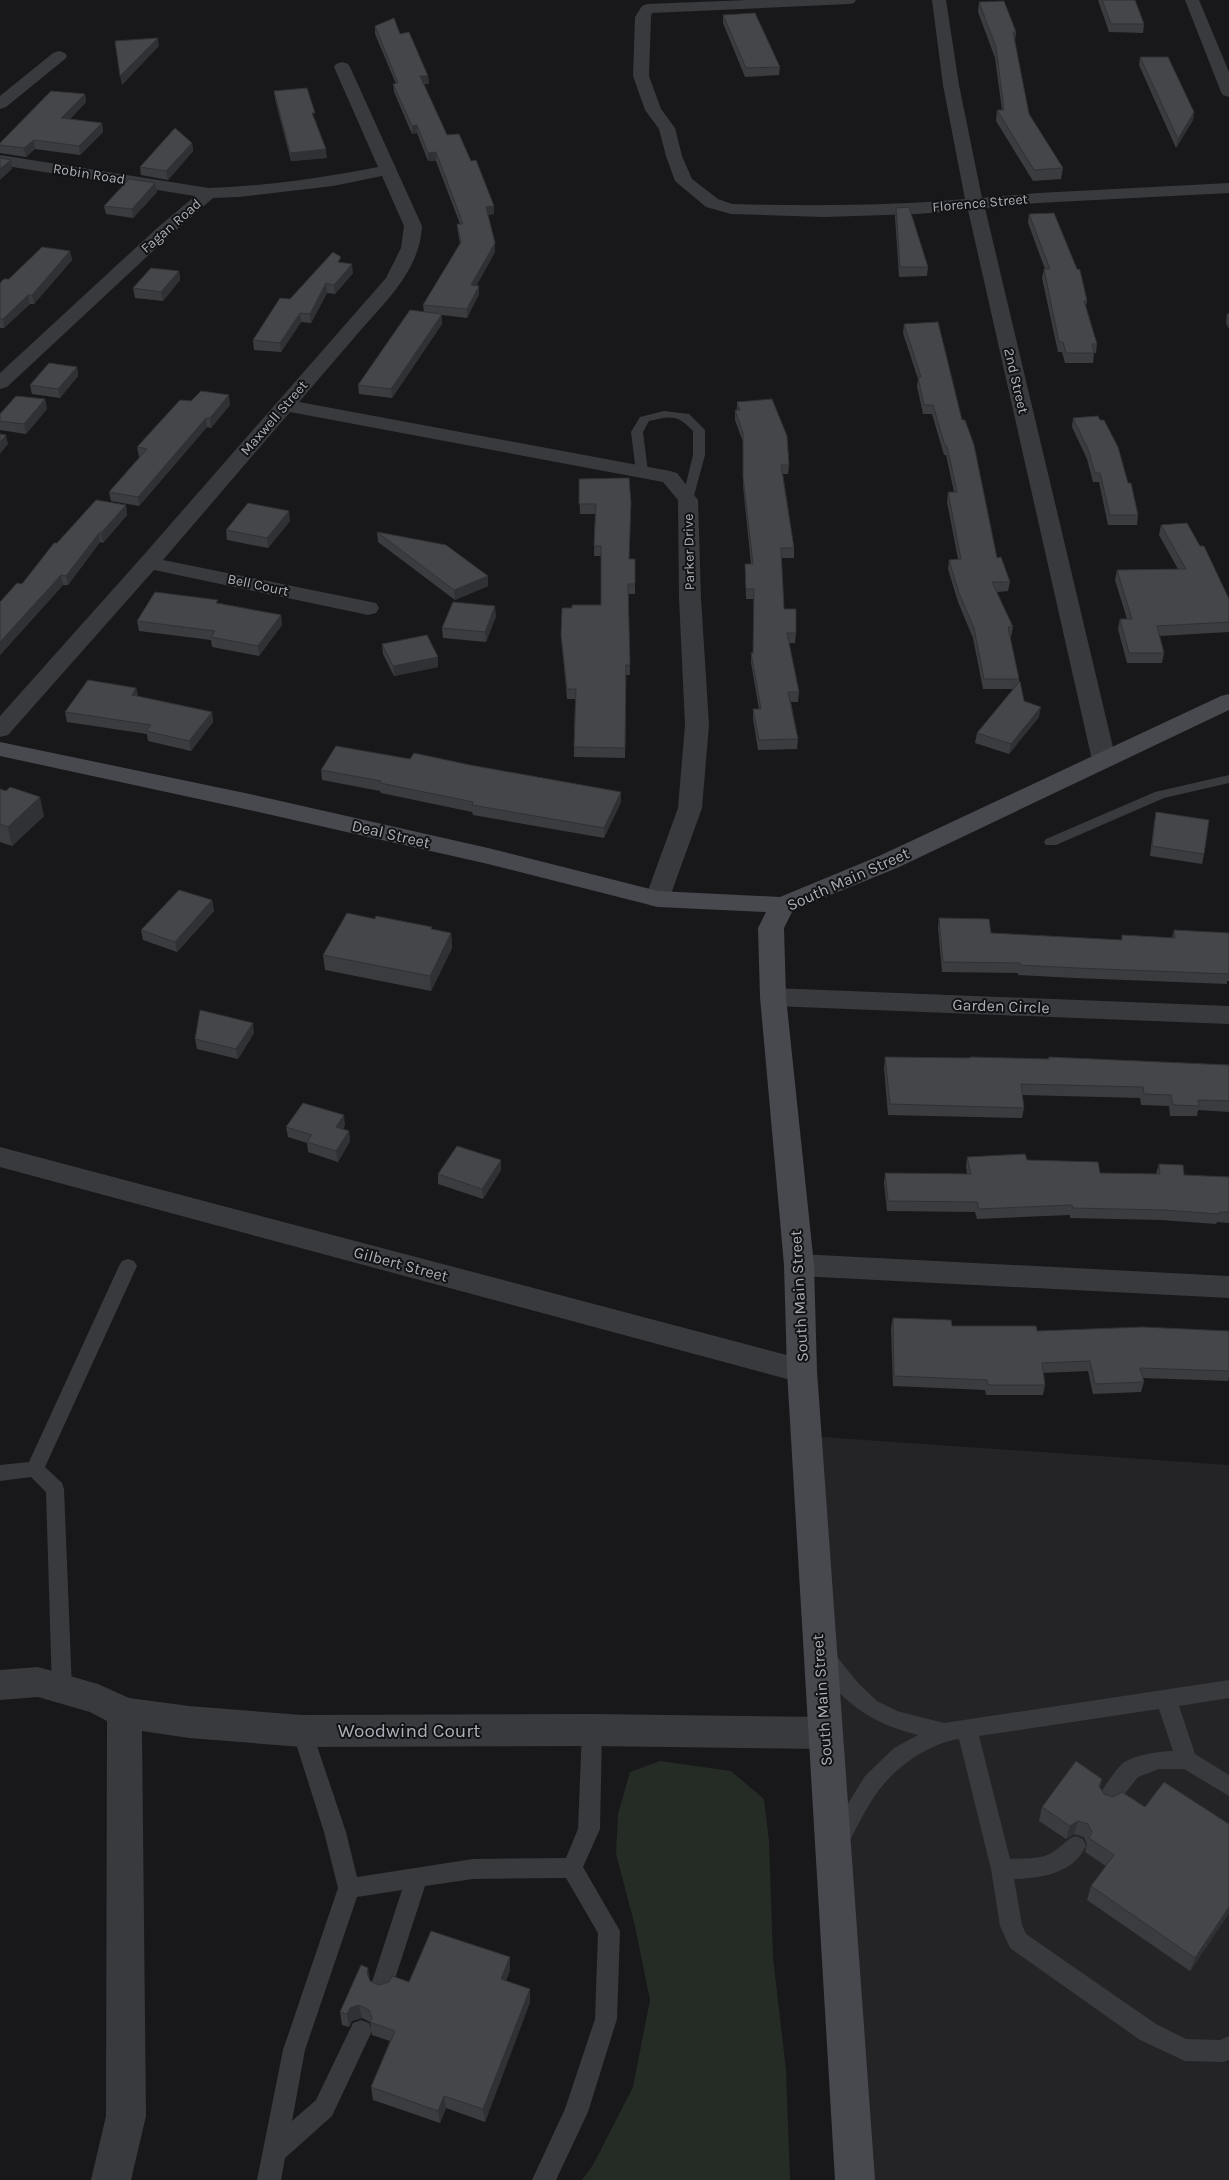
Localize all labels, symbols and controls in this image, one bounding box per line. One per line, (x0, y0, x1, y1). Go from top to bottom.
street label: Robin Road (52, 160, 126, 188)
street label: Florence Street (932, 190, 1028, 216)
street label: Fagan Road (137, 195, 205, 257)
street label: 2nd Street (1000, 347, 1032, 415)
street label: Maxwell Street (237, 377, 311, 459)
street label: Parker Drive (680, 514, 698, 590)
street label: Bell Court (226, 570, 290, 600)
street label: Deal Street (350, 816, 432, 852)
street label: South Main Street (784, 843, 912, 915)
street label: Garden Circle (952, 995, 1050, 1017)
street label: South Main Street (786, 1230, 812, 1362)
street label: Gilbert Street (352, 1242, 450, 1286)
street label: South Main Street (808, 1633, 836, 1767)
street label: Woodwind Court (338, 1720, 480, 1742)

